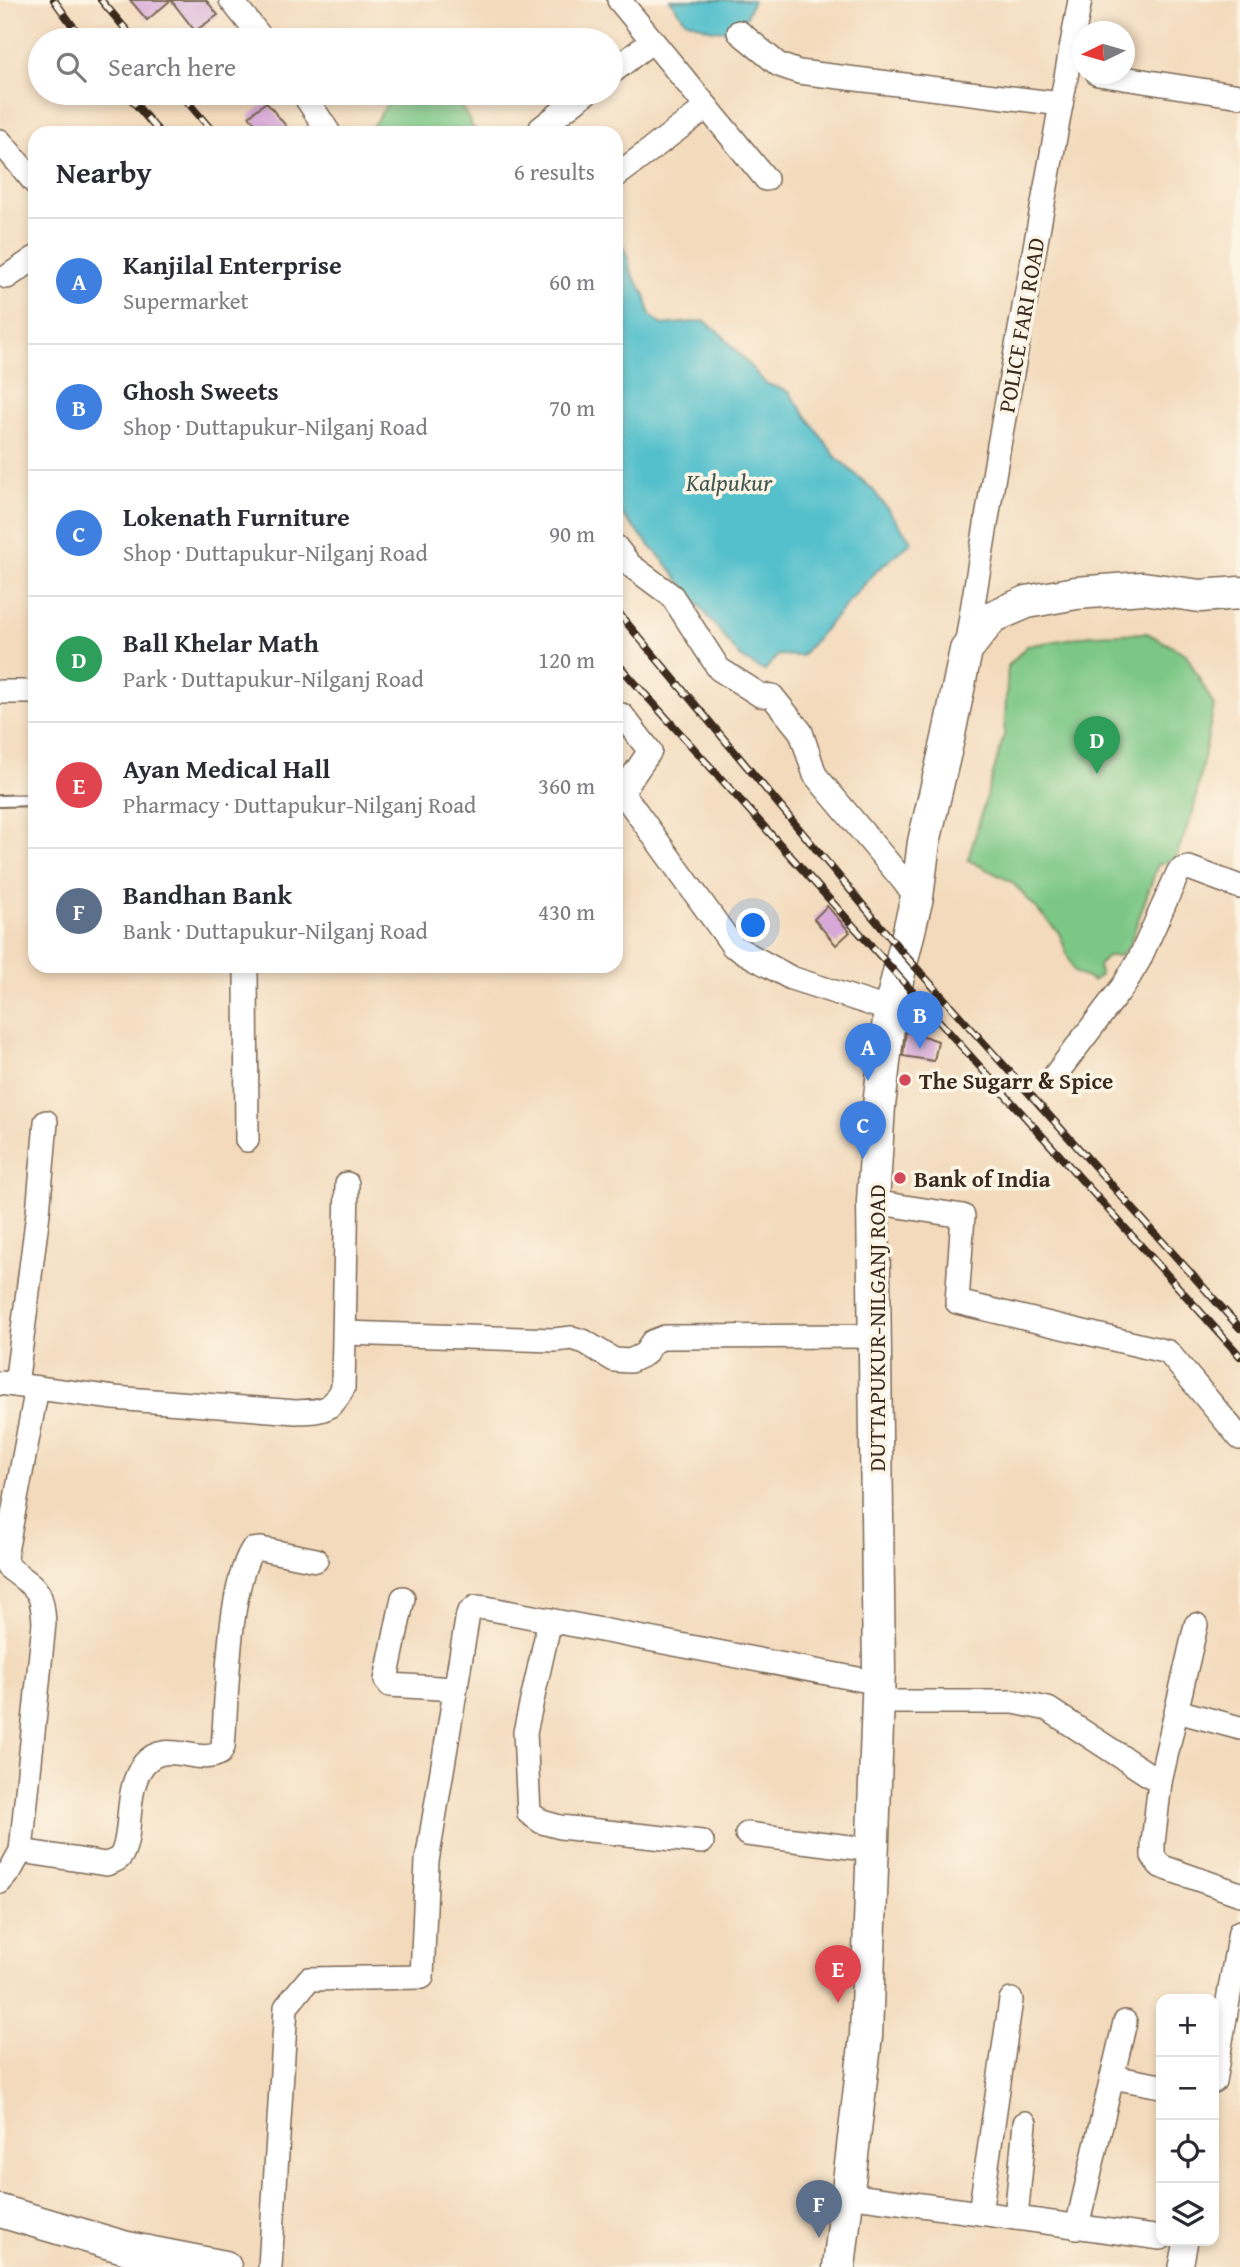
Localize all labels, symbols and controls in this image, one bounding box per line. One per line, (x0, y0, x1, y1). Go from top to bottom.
north arrow (1072, 21, 1135, 84)
search box (28, 28, 623, 105)
text: Search here (108, 47, 236, 86)
icon: search (52, 48, 90, 86)
text: Nearby (56, 150, 152, 194)
text: 6 results (514, 155, 595, 188)
street label: POLICE FARI ROAD (989, 235, 1053, 415)
text: Kanjilal Enterprise (123, 245, 342, 284)
text: A (72, 265, 86, 298)
text: 60 m (549, 265, 595, 298)
text: Supermarket (123, 284, 249, 317)
text: Ghosh Sweets (123, 371, 279, 410)
text: B (72, 391, 86, 424)
text: 70 m (549, 391, 595, 424)
text: Shop · Duttapukur-Nilganj Road (123, 410, 428, 443)
water label: Kalpukur (685, 465, 773, 500)
text: Lokenath Furniture (123, 497, 350, 536)
text: C (72, 517, 86, 550)
text: 90 m (549, 517, 595, 550)
text: Shop · Duttapukur-Nilganj Road (123, 536, 428, 569)
text: Ball Khelar Math (123, 623, 319, 662)
text: D (72, 643, 86, 676)
text: 120 m (538, 643, 595, 676)
text: Park · Duttapukur-Nilganj Road (123, 662, 424, 695)
pin: D (1074, 716, 1120, 774)
text: Ayan Medical Hall (123, 749, 330, 788)
text: E (73, 769, 85, 802)
text: 360 m (538, 769, 595, 802)
text: Pharmacy · Duttapukur-Nilganj Road (123, 788, 476, 821)
text: Bandhan Bank (123, 875, 292, 914)
text: F (73, 895, 85, 928)
text: 430 m (538, 895, 595, 928)
your location (736, 908, 770, 942)
text: Bank · Duttapukur-Nilganj Road (123, 914, 428, 947)
pin: B (897, 991, 943, 1049)
pin: A (845, 1023, 891, 1081)
place label: The Sugarr & Spice (919, 1064, 1113, 1097)
marker: The Sugarr & Spice (897, 1072, 913, 1088)
pin: C (840, 1101, 886, 1159)
place label: Bank of India (914, 1162, 1051, 1195)
marker: Bank of India (892, 1170, 908, 1186)
street label: DUTTAPUKUR-NILGANJ ROAD (860, 1184, 893, 1472)
pin: E (815, 1945, 861, 2003)
map controls (1156, 1994, 1219, 2246)
button: + (1156, 1994, 1219, 2057)
button: − (1156, 2057, 1219, 2120)
button: locate (1156, 2120, 1219, 2183)
pin: F (796, 2180, 842, 2238)
button: layers (1156, 2183, 1219, 2246)

